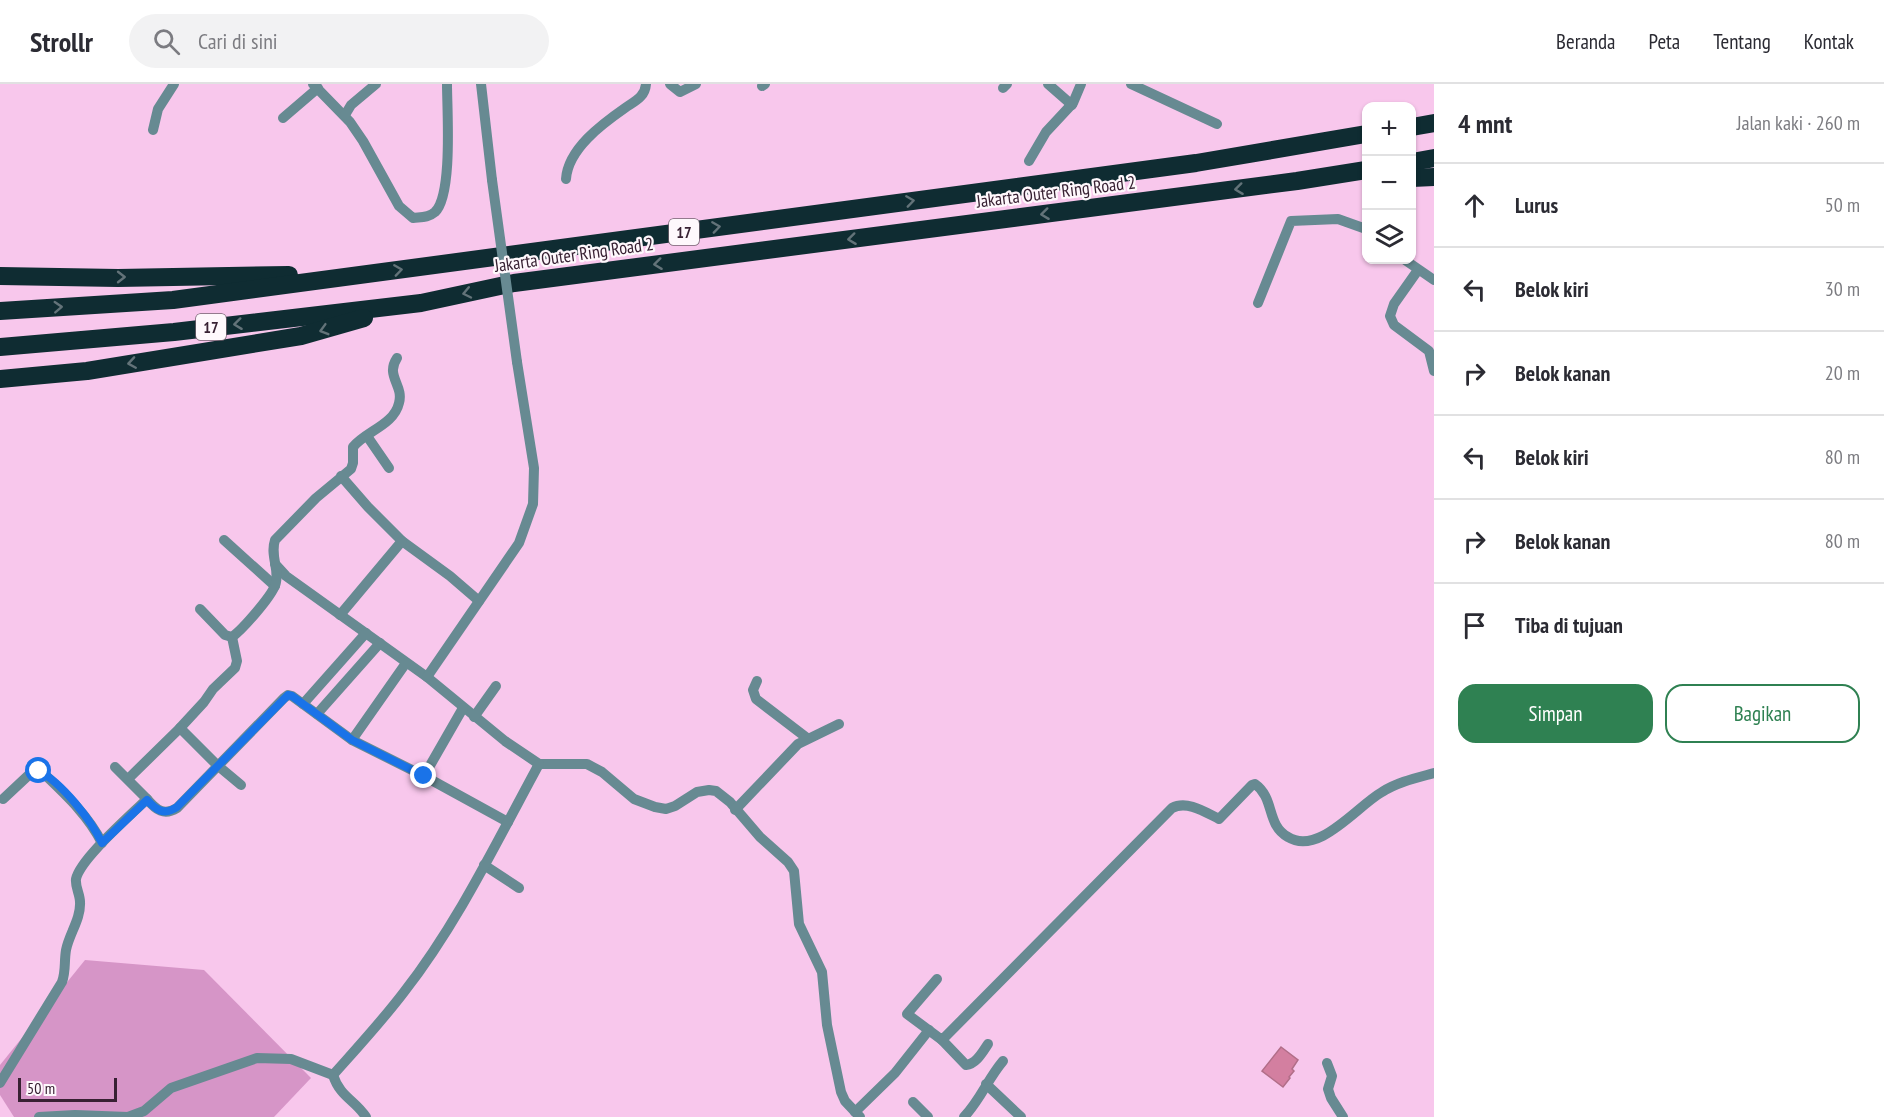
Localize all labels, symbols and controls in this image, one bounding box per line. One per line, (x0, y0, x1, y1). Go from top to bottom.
search box (129, 14, 549, 68)
text: Strollr (30, 23, 93, 60)
icon: search (150, 25, 183, 58)
text: Cari di sini (198, 27, 278, 55)
text: Beranda (1556, 28, 1616, 55)
text: Peta (1649, 28, 1680, 55)
text: Tentang (1713, 28, 1771, 55)
text: Kontak (1804, 28, 1854, 55)
map controls (1362, 102, 1416, 264)
button: + (1362, 102, 1416, 156)
text: 4 mnt (1458, 107, 1512, 140)
text: Jalan kaki · 260 m (1737, 110, 1860, 136)
button: − (1362, 156, 1416, 210)
street label: Jakarta Outer Ring Road 2 (974, 170, 1137, 213)
one-way arrow (1234, 182, 1243, 195)
icon: ahead (1458, 189, 1491, 222)
text: Lurus (1515, 191, 1558, 219)
text: 50 m (1825, 192, 1860, 218)
one-way arrow (905, 196, 914, 208)
one-way arrow (1041, 207, 1050, 220)
button: layers (1362, 210, 1416, 264)
road number: 17 (669, 219, 699, 245)
one-way arrow (712, 222, 721, 234)
street label: Jakarta Outer Ring Road 2 (492, 232, 655, 277)
one-way arrow (847, 232, 856, 245)
one-way arrow (654, 258, 663, 270)
one-way arrow (394, 264, 403, 276)
one-way arrow (117, 271, 126, 283)
icon: left (1458, 273, 1491, 306)
text: Belok kiri (1515, 275, 1589, 303)
text: 30 m (1825, 276, 1860, 302)
one-way arrow (463, 286, 473, 299)
one-way arrow (54, 301, 63, 314)
road number: 17 (196, 314, 226, 340)
one-way arrow (233, 317, 242, 330)
one-way arrow (319, 322, 329, 335)
one-way arrow (128, 357, 137, 369)
icon: right (1458, 357, 1491, 390)
text: Belok kanan (1515, 359, 1610, 387)
text: 20 m (1825, 360, 1860, 386)
icon: left (1458, 441, 1491, 474)
text: Belok kiri (1515, 443, 1589, 471)
text: 80 m (1825, 444, 1860, 470)
icon: right (1458, 525, 1491, 558)
text: Belok kanan (1515, 527, 1610, 555)
text: 80 m (1825, 528, 1860, 554)
icon: arrive (1458, 609, 1491, 642)
text: Tiba di tujuan (1515, 611, 1623, 639)
button: Simpan (1458, 684, 1653, 743)
button: Bagikan (1665, 684, 1860, 743)
route start (25, 757, 51, 783)
route end (410, 762, 436, 788)
scale bar (18, 1075, 117, 1102)
text: 50 m (27, 1078, 55, 1098)

